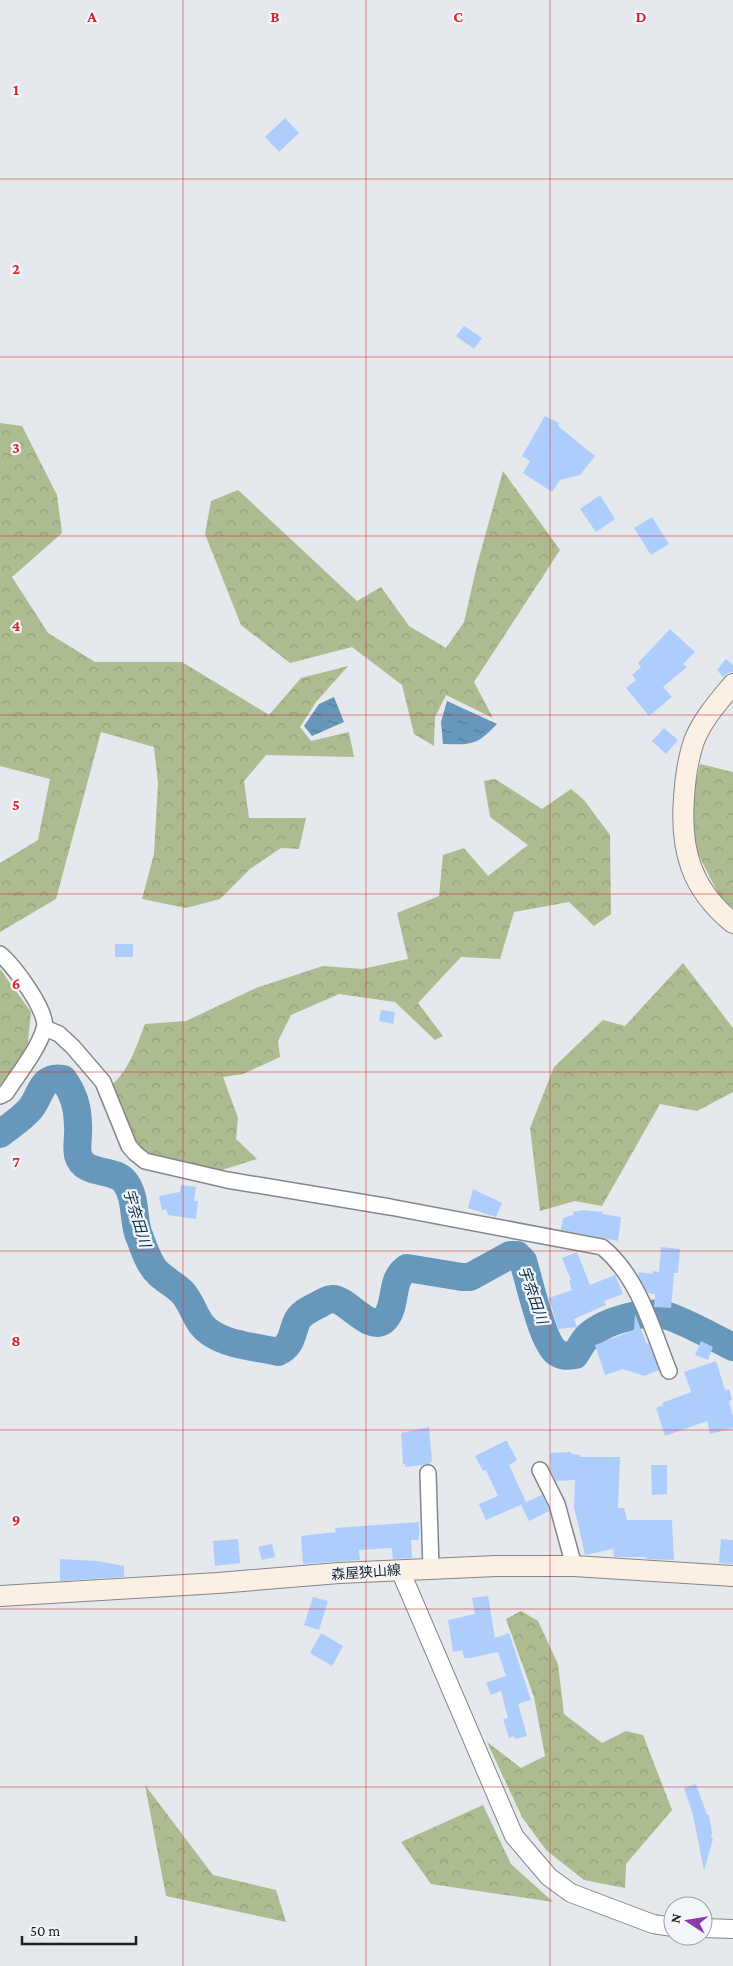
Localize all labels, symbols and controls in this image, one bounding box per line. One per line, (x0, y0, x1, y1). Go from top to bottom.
text: A (86, 8, 97, 25)
text: B (270, 8, 280, 25)
text: C (453, 8, 463, 25)
text: D (635, 8, 647, 25)
text: 1 (13, 81, 19, 98)
text: 2 (12, 260, 20, 277)
text: 3 (12, 439, 20, 456)
text: 4 (12, 617, 21, 634)
text: 5 (12, 796, 20, 813)
text: 6 (12, 975, 20, 992)
text: 7 (12, 1153, 20, 1170)
water label: 宇奈田川 (121, 1187, 154, 1251)
water label: 宇奈田川 (516, 1264, 551, 1328)
text: 8 (11, 1332, 21, 1349)
text: 9 (12, 1511, 20, 1528)
street label: 森屋狭山線 (331, 1562, 401, 1582)
north arrow (663, 1896, 713, 1946)
text: N (666, 1912, 684, 1925)
scale bar (22, 1914, 136, 1946)
text: 50 m (30, 1923, 60, 1939)

